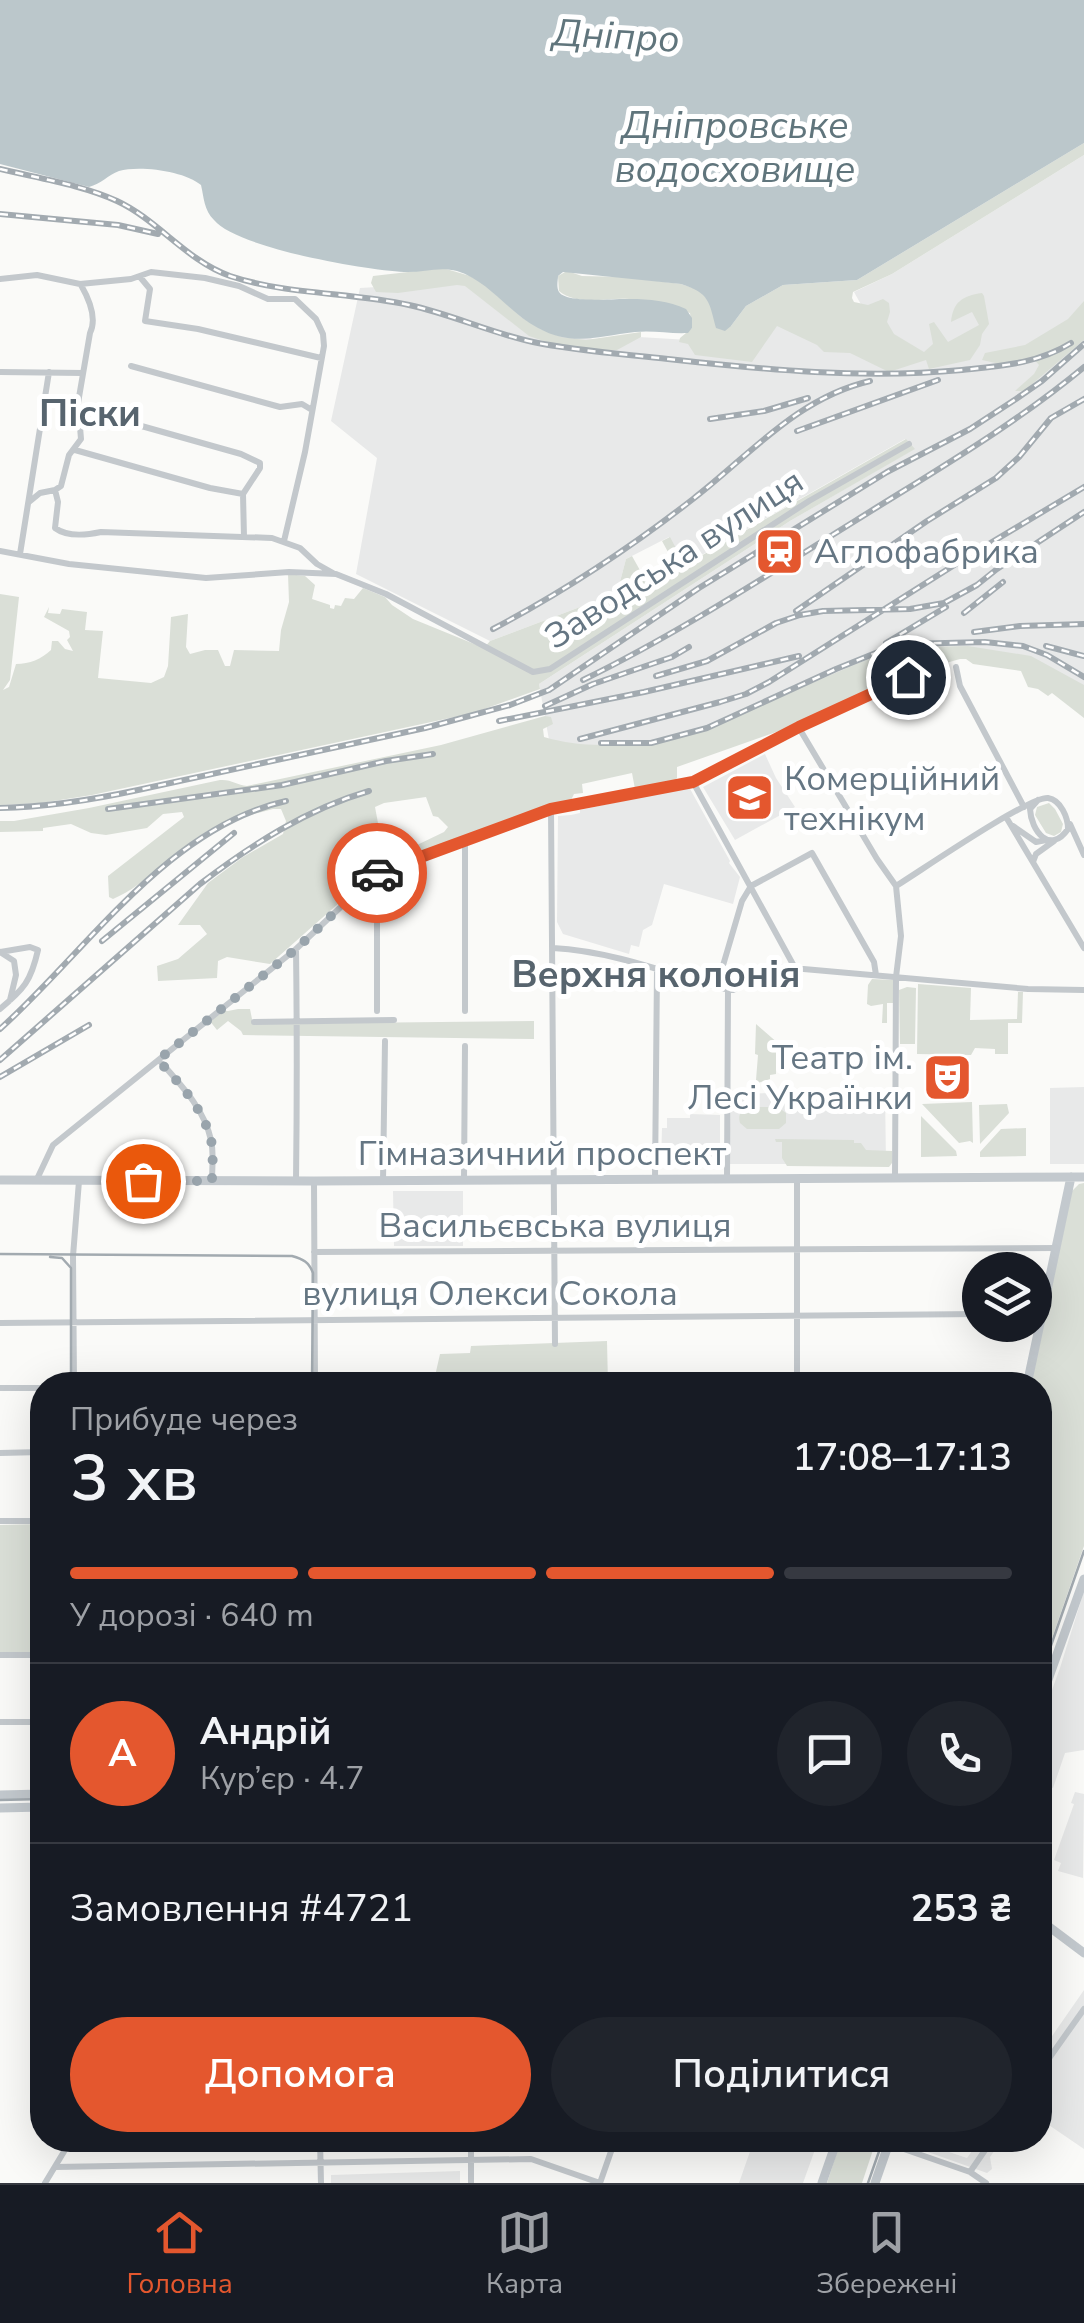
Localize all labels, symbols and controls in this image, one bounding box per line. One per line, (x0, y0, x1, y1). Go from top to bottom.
water label: Дніпро (549, 7, 681, 65)
water label: Дніпровське водосховище (615, 100, 855, 195)
district label: Піски (39, 388, 141, 439)
street label: Заводська вулиця (536, 458, 812, 660)
station icon: Аглофабрика (753, 525, 805, 577)
place label: Аглофабрика (814, 528, 1039, 575)
pin (866, 635, 951, 720)
icon: home (881, 650, 936, 705)
place label: Комерційний технікум (784, 755, 1000, 842)
school or university icon: Комерційний технікум (723, 772, 775, 824)
courier (327, 823, 427, 923)
icon: car (350, 846, 405, 901)
district label: Верхня колонія (511, 949, 801, 1000)
place label: Театр ім. Лесі Українки (687, 1034, 913, 1121)
theatre icon: Театр ім. Лесі Українки (922, 1051, 974, 1103)
street label: Гімназичний проспект (358, 1130, 727, 1177)
pin (101, 1139, 186, 1224)
icon: bag (116, 1154, 171, 1209)
street label: Васильєвська вулиця (378, 1202, 732, 1249)
map controls (962, 1252, 1052, 1342)
button: layers (962, 1252, 1052, 1342)
street label: вулиця Олекси Сокола (302, 1270, 678, 1317)
text: Прибуде через (70, 1398, 298, 1441)
text: 17:08–17:13 (793, 1432, 1012, 1483)
text: 3 хв (70, 1434, 198, 1523)
text: У дорозі · 640 m (70, 1594, 314, 1637)
button: chat (777, 1701, 882, 1806)
button: phone (907, 1701, 1012, 1806)
text: Андрій (200, 1706, 331, 1757)
text: А (108, 1728, 137, 1779)
text: Кур’єр · 4.7 (200, 1757, 365, 1800)
text: Замовлення #4721 (70, 1883, 413, 1934)
text: 253 ₴ (911, 1883, 1012, 1934)
button: Допомога (70, 2017, 531, 2132)
button: Поділитися (551, 2017, 1012, 2132)
tab: Головна (127, 2205, 233, 2303)
tab: Карта (486, 2205, 563, 2303)
tab: Збережені (816, 2205, 957, 2303)

